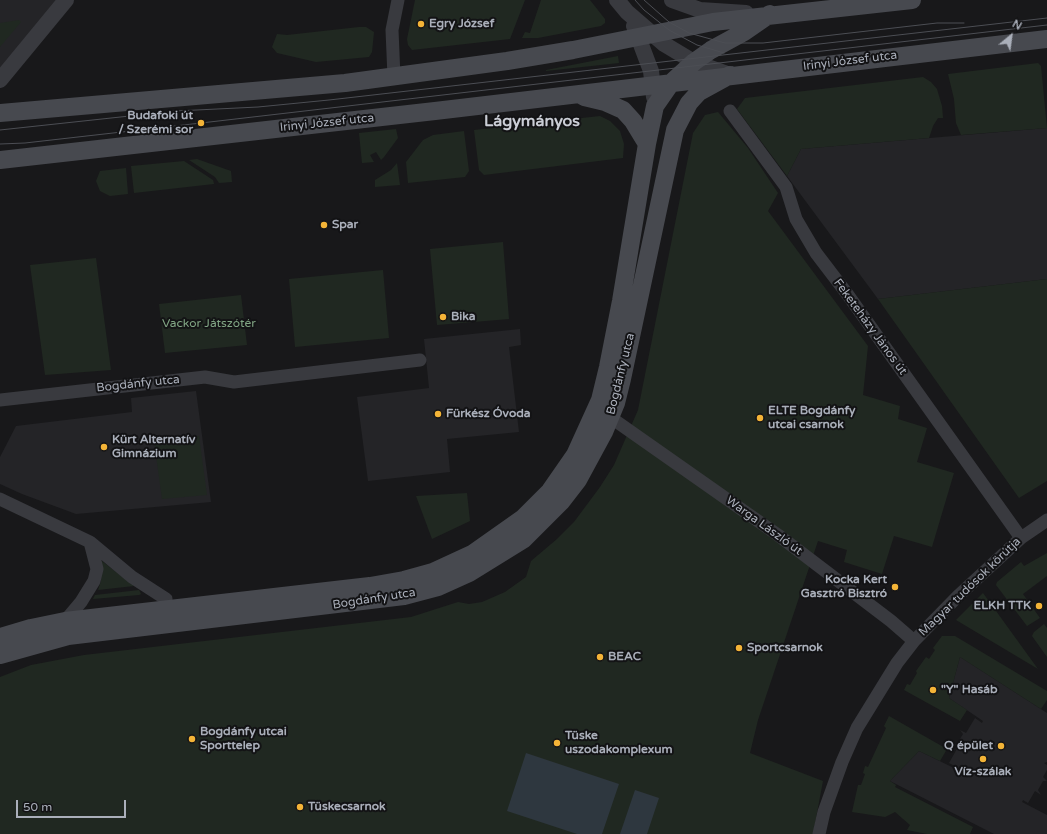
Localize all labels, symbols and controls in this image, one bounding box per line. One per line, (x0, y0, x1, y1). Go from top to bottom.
north arrow (991, 16, 1031, 56)
place label: Egry József (429, 17, 494, 31)
text: N (1010, 17, 1024, 33)
marker: Egry József (416, 19, 426, 29)
street label: Irinyi József utca (802, 48, 898, 74)
place label: Budafoki út / Szerémi sor (118, 109, 193, 137)
street label: Irinyi József utca (279, 111, 375, 135)
district label: Lágymányos (484, 112, 580, 132)
marker: Budafoki út / Szerémi sor (196, 118, 206, 128)
place label: Spar (332, 218, 358, 232)
marker: Spar (319, 220, 329, 230)
street label: Feketeházy János út (830, 276, 910, 378)
place label: Bika (451, 310, 475, 324)
marker: Bika (438, 312, 448, 322)
park label: Vackor Játszótér (162, 317, 256, 331)
street label: Bogdánfy utca (604, 332, 638, 416)
street label: Bogdánfy utca (96, 372, 180, 396)
place label: ELTE Bogdánfy utcai csarnok (768, 404, 855, 432)
place label: Fürkész Óvoda (446, 407, 530, 421)
marker: Fürkész Óvoda (433, 409, 443, 419)
marker: ELTE Bogdánfy utcai csarnok (755, 413, 765, 423)
place label: Kürt Alternatív Gimnázium (112, 433, 195, 461)
marker: Kürt Alternatív Gimnázium (99, 442, 109, 452)
street label: Warga László út (723, 493, 805, 559)
street label: Magyar tudósok körútja (916, 535, 1024, 639)
place label: Kocka Kert Gasztró Bisztró (801, 573, 887, 601)
marker: Kocka Kert Gasztró Bisztró (890, 582, 900, 592)
street label: Bogdánfy utca (332, 585, 416, 613)
place label: ELKH TTK (974, 599, 1031, 613)
marker: ELKH TTK (1034, 601, 1044, 611)
place label: Sportcsarnok (747, 641, 823, 655)
marker: Sportcsarnok (734, 643, 744, 653)
place label: BEAC (608, 650, 641, 664)
marker: BEAC (595, 652, 605, 662)
place label: "Y" Hasáb (941, 683, 998, 697)
marker: "Y" Hasáb (928, 685, 938, 695)
place label: Bogdánfy utcai Sporttelep (200, 725, 287, 753)
place label: Tüske uszodakomplexum (565, 729, 672, 757)
marker: Bogdánfy utcai Sporttelep (187, 734, 197, 744)
marker: Tüske uszodakomplexum (552, 738, 562, 748)
place label: Q épület (944, 739, 993, 753)
marker: Q épület (996, 741, 1006, 751)
marker: Víz-szálak (978, 754, 988, 764)
place label: Víz-szálak (955, 765, 1011, 779)
scale bar (18, 792, 128, 818)
text: 50 m (23, 800, 52, 814)
place label: Tüskecsarnok (308, 800, 386, 814)
marker: Tüskecsarnok (295, 802, 305, 812)

